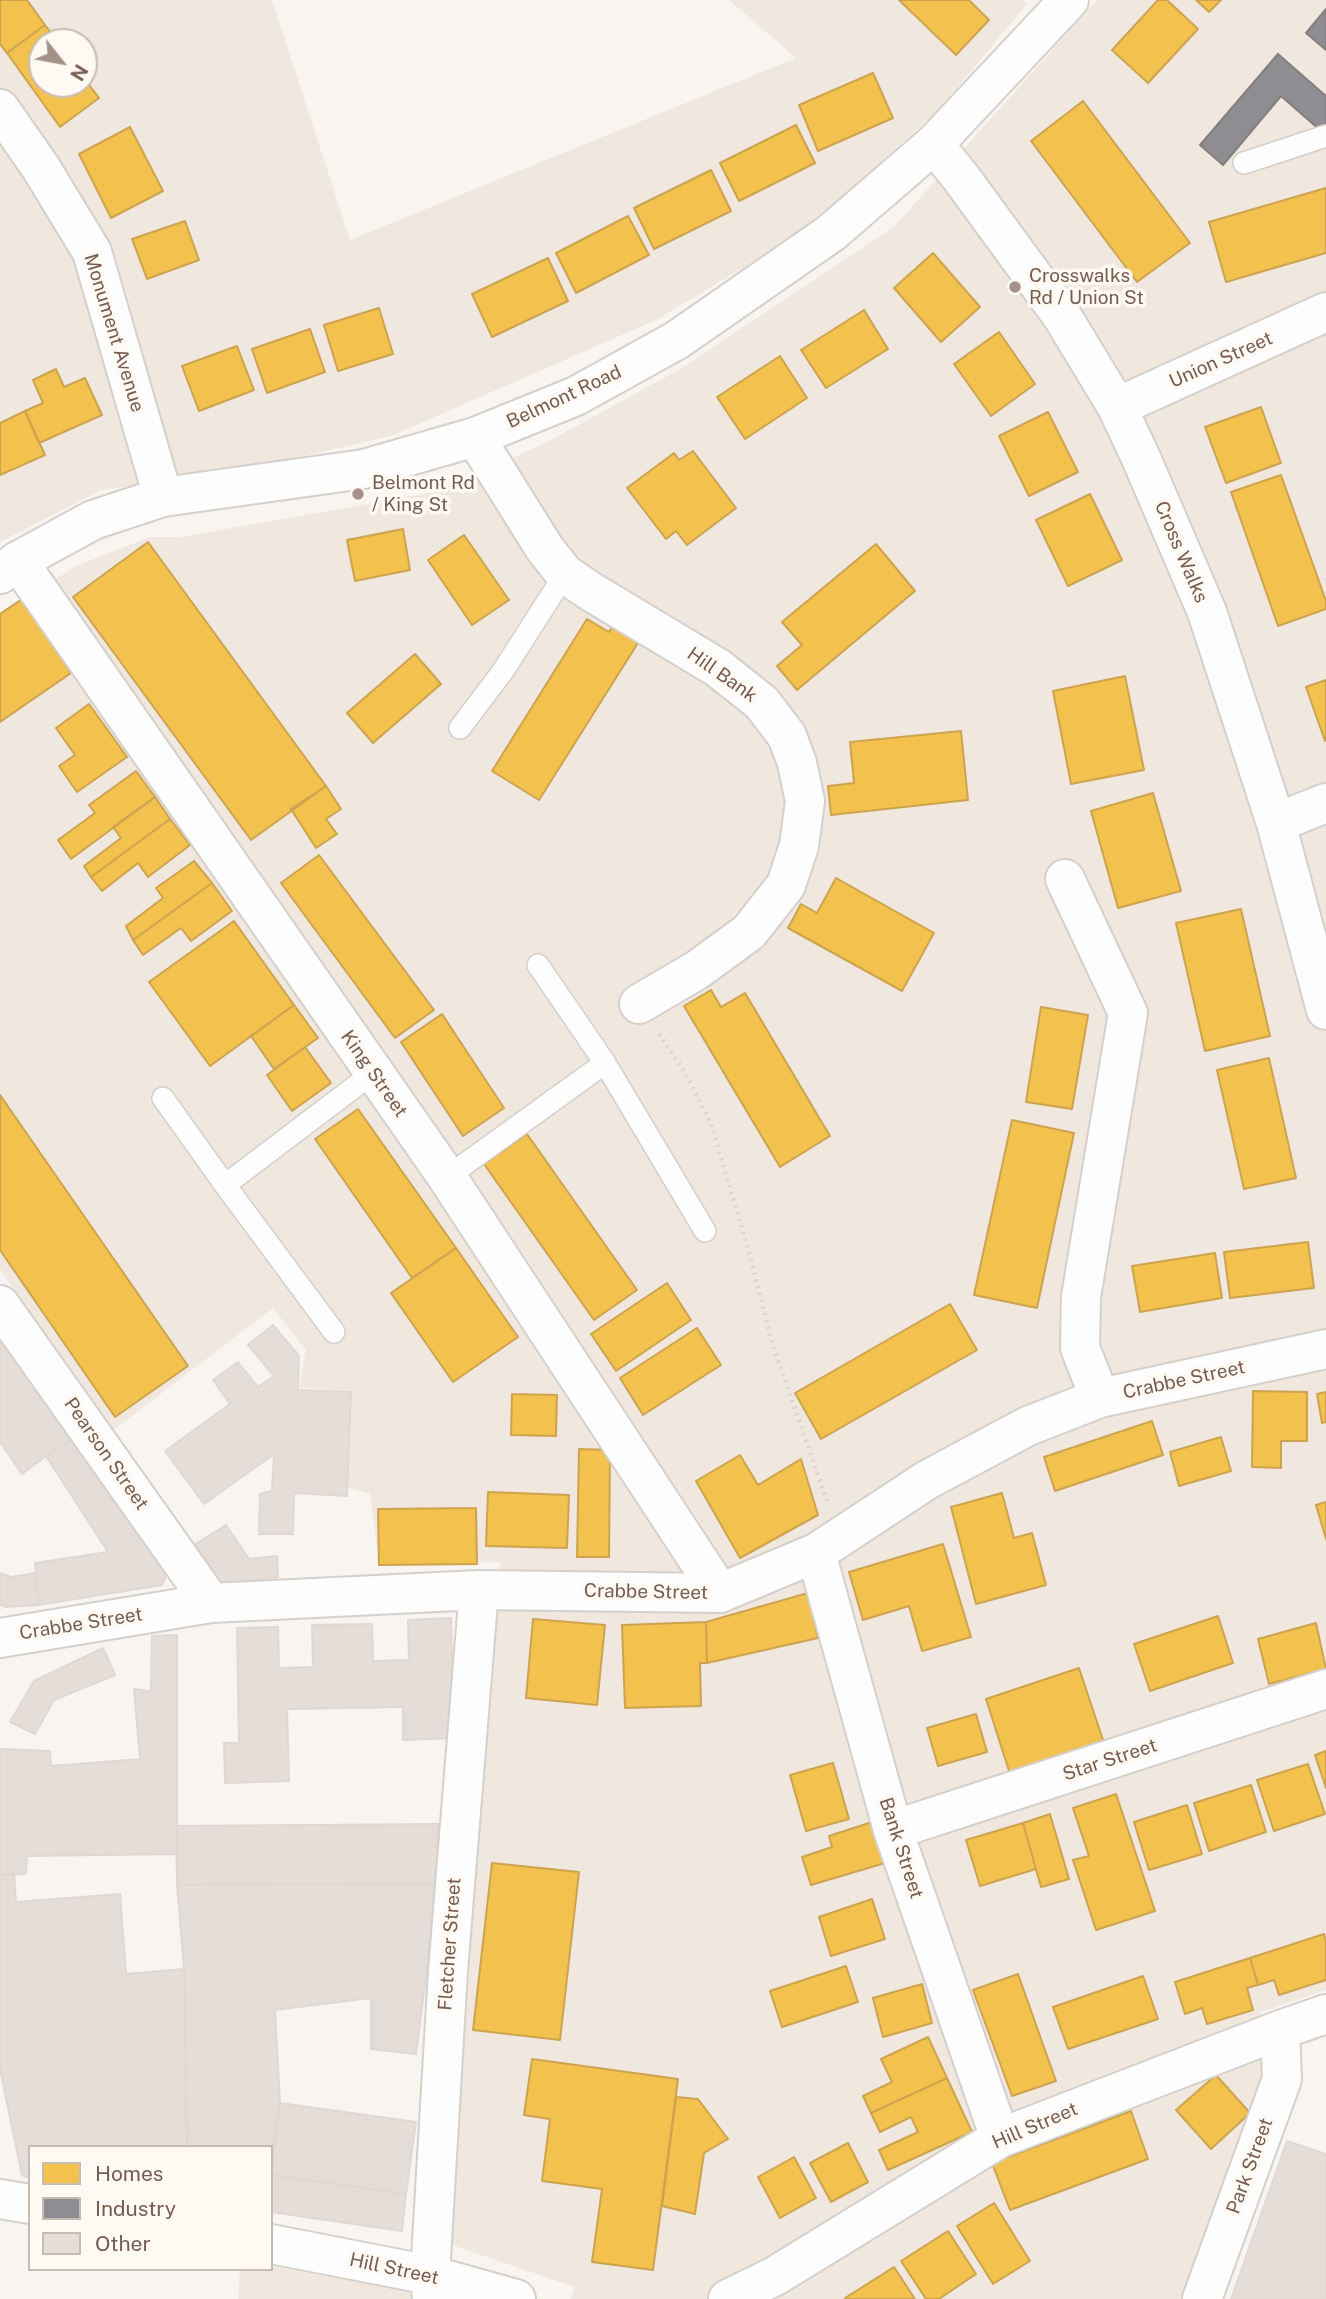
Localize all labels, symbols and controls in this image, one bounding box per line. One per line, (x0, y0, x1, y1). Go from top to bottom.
north arrow (28, 28, 98, 98)
text: N (66, 61, 93, 85)
street label: Monument Avenue (79, 251, 149, 415)
place label: Crosswalks Rd / Union St (1029, 265, 1144, 309)
marker: Crosswalks Rd / Union St (1007, 279, 1023, 295)
street label: Union Street (1166, 327, 1276, 393)
street label: Belmont Road (503, 360, 625, 434)
place label: Belmont Rd / King St (372, 472, 475, 516)
marker: Belmont Rd / King St (350, 486, 366, 502)
street label: Cross Walks (1149, 498, 1213, 606)
street label: Hill Bank (683, 643, 761, 707)
street label: King Street (336, 1026, 412, 1122)
street label: Crabbe Street (1121, 1356, 1247, 1404)
street label: Pearson Street (59, 1393, 153, 1515)
street label: Crabbe Street (584, 1580, 708, 1604)
street label: Crabbe Street (18, 1603, 144, 1645)
street label: Star Street (1060, 1734, 1160, 1786)
street label: Bank Street (874, 1795, 928, 1901)
street label: Fletcher Street (434, 1877, 466, 2011)
street label: Hill Street (989, 2098, 1081, 2154)
street label: Park Street (1222, 2115, 1278, 2217)
legend (28, 2145, 273, 2271)
text: Homes (95, 2161, 163, 2186)
text: Industry (95, 2196, 176, 2221)
text: Other (95, 2231, 151, 2256)
street label: Hill Street (347, 2248, 441, 2290)

